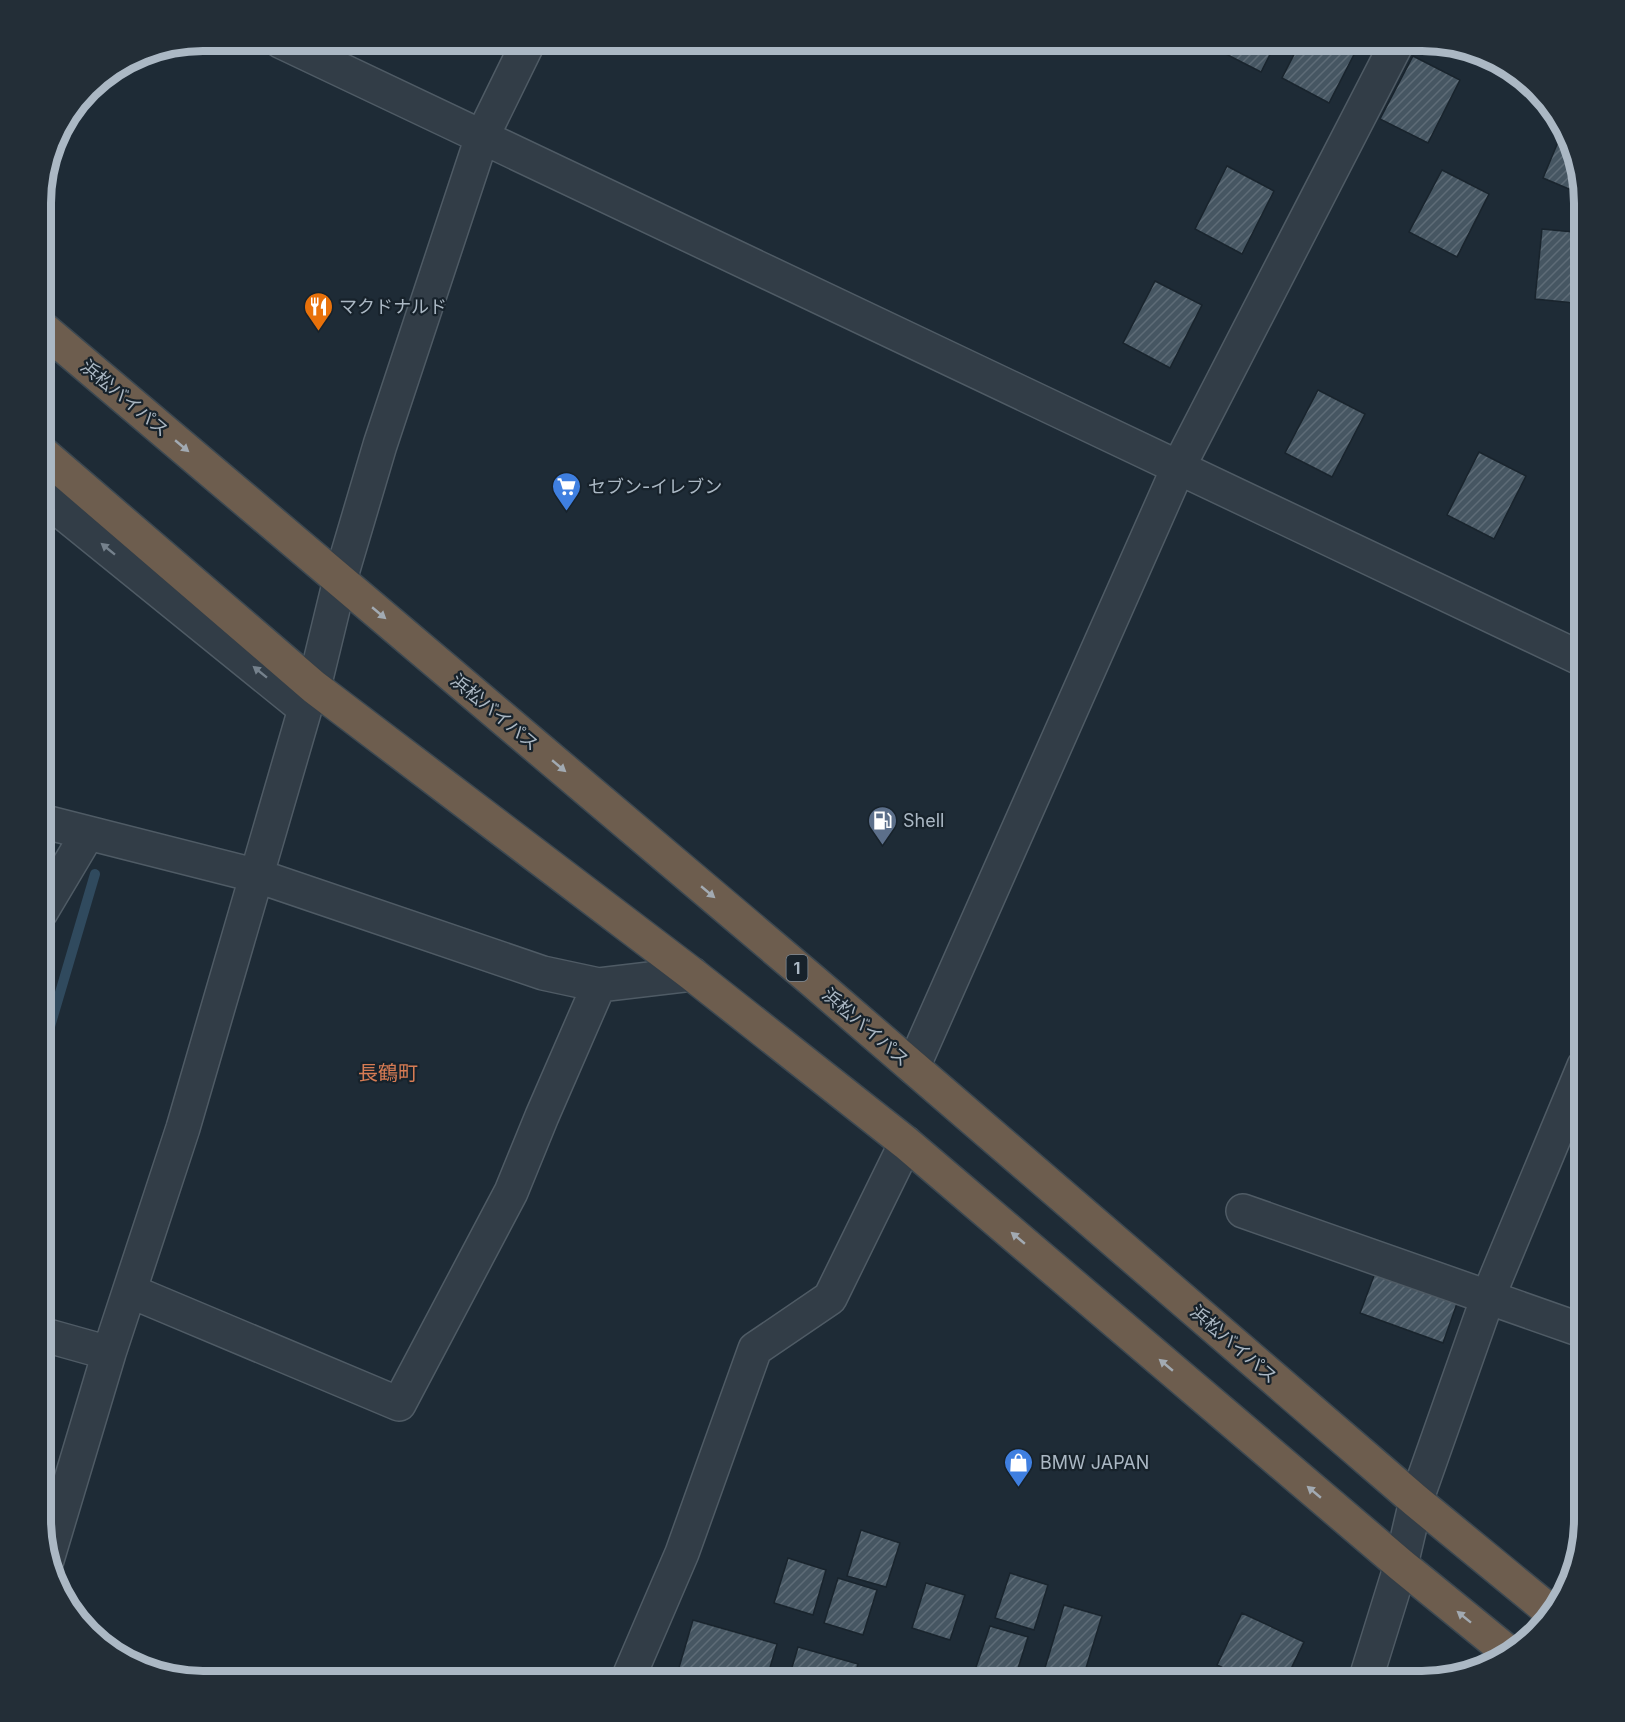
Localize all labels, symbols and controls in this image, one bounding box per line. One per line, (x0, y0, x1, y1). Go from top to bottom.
restaurant icon: マクドナルド (302, 290, 334, 332)
place label: マクドナルド (339, 296, 447, 317)
street label: 浜松バイパス (77, 355, 173, 441)
one-way arrow (174, 439, 189, 452)
supermarket icon: セブン-イレブン (551, 470, 583, 512)
place label: セブン-イレブン (588, 476, 722, 497)
one-way arrow (100, 543, 116, 556)
one-way arrow (371, 606, 387, 619)
one-way arrow (252, 667, 267, 679)
street label: 浜松バイパス (447, 669, 543, 755)
one-way arrow (551, 759, 566, 772)
fuel station icon: Shell (866, 804, 898, 846)
place label: Shell (903, 810, 944, 831)
one-way arrow (700, 886, 716, 899)
road number: 1 (786, 955, 808, 981)
street label: 浜松バイパス (818, 984, 914, 1070)
district label: 長鶴町 (358, 1061, 418, 1085)
one-way arrow (1010, 1232, 1026, 1245)
street label: 浜松バイパス (1186, 1301, 1282, 1387)
one-way arrow (1159, 1359, 1174, 1372)
shop icon: BMW JAPAN (1003, 1446, 1035, 1488)
place label: BMW JAPAN (1040, 1452, 1149, 1473)
one-way arrow (1306, 1485, 1322, 1498)
one-way arrow (1456, 1610, 1472, 1623)

